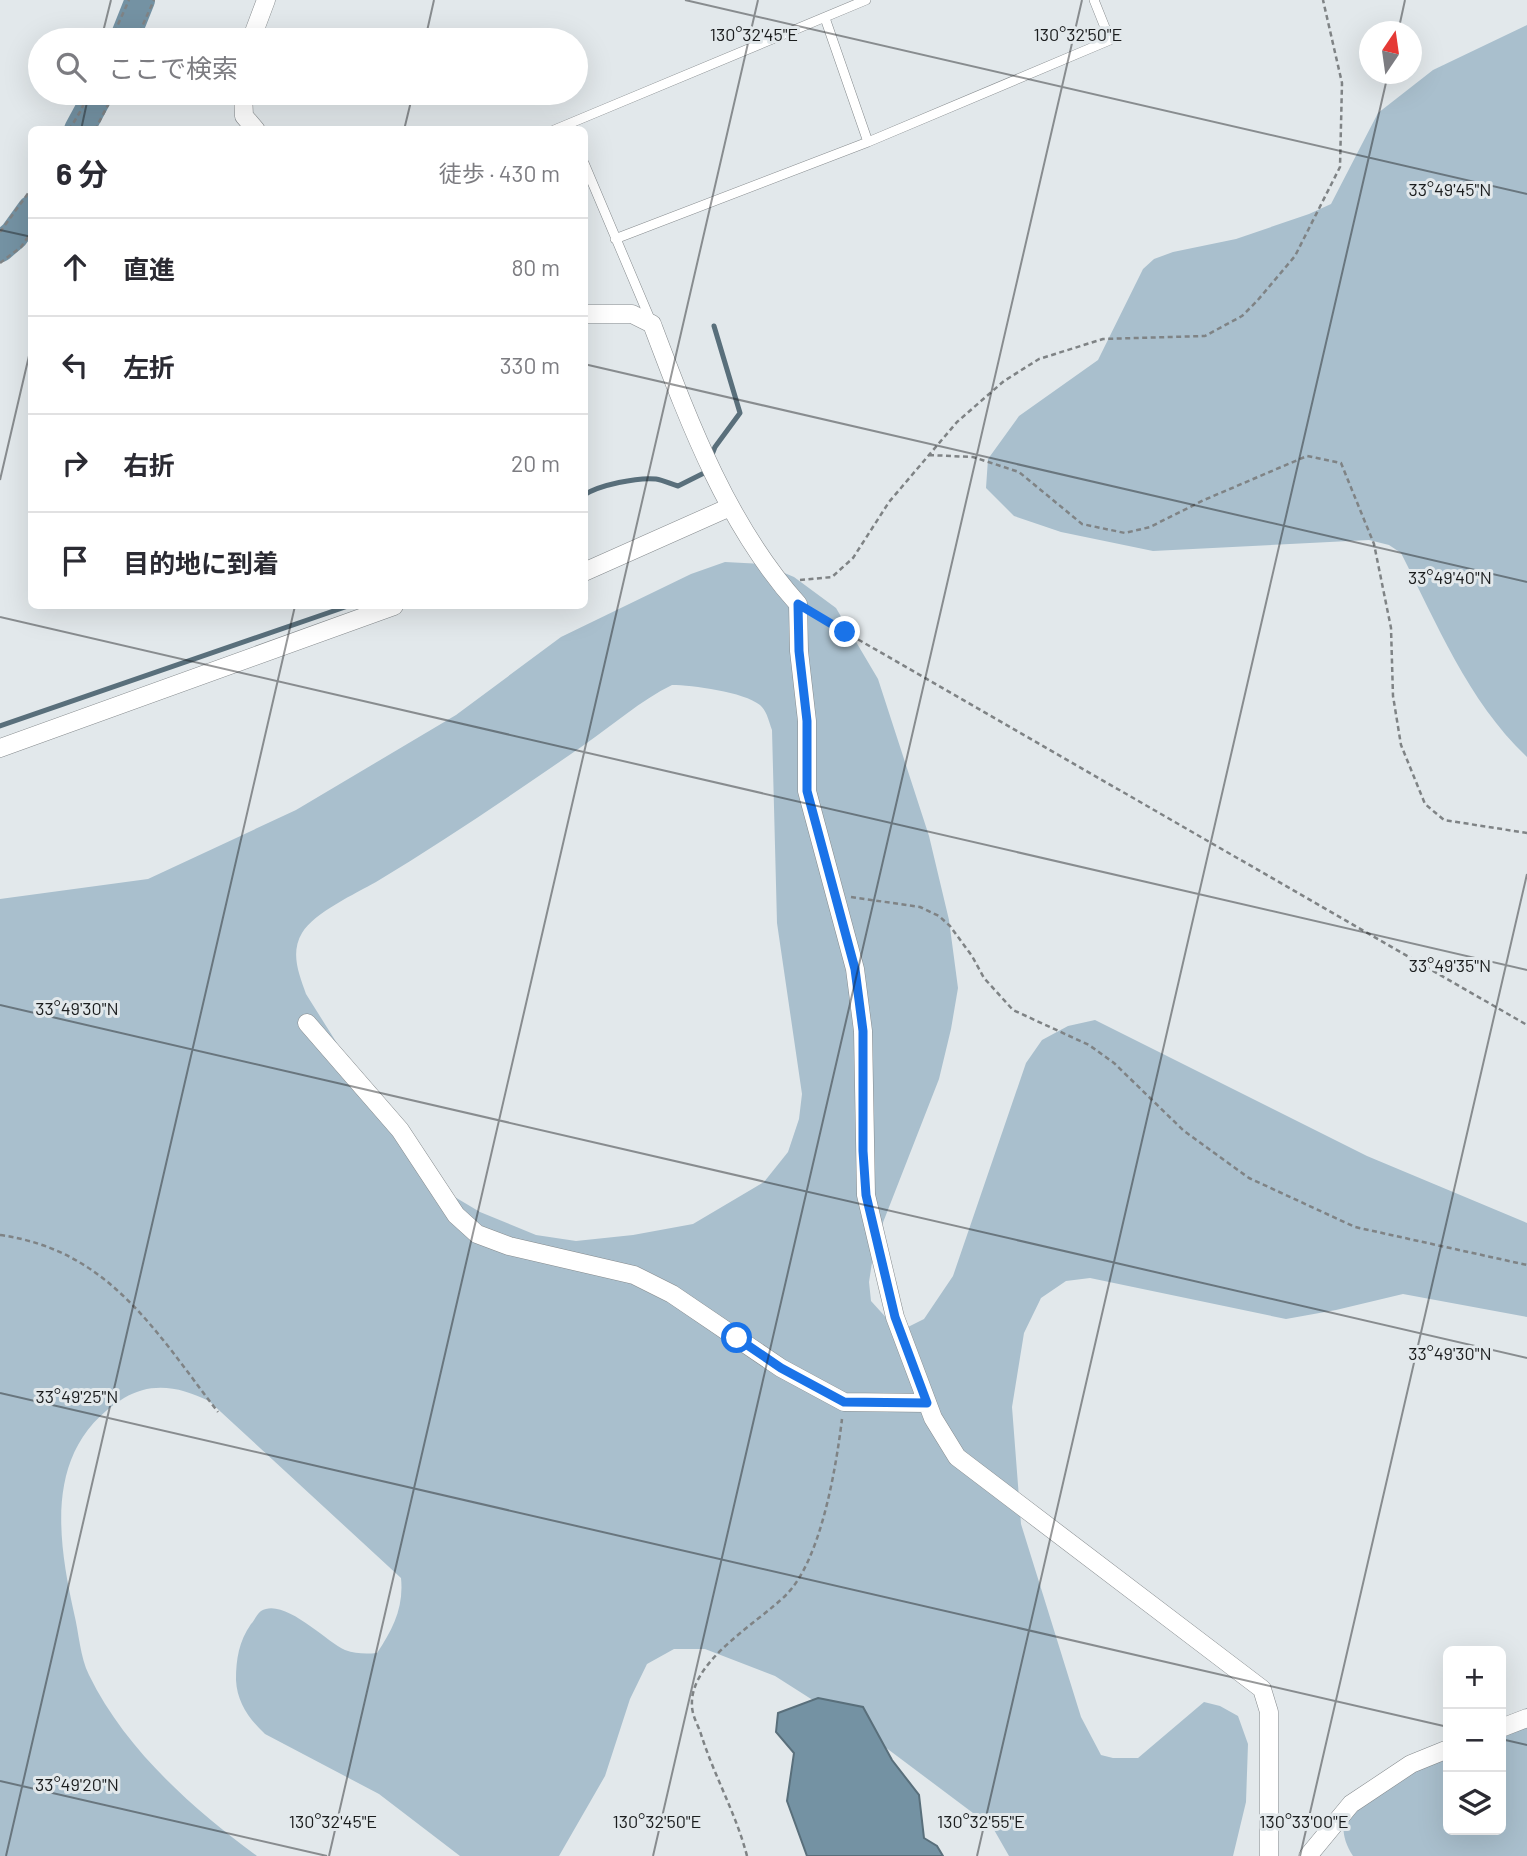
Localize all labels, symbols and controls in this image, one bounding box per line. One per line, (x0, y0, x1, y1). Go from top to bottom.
north arrow (1359, 21, 1422, 84)
text: 130°32'45"E (710, 23, 798, 45)
text: 130°32'50"E (1034, 23, 1122, 45)
search box (28, 28, 588, 105)
icon: search (52, 48, 90, 86)
text: ここで検索 (108, 52, 238, 83)
text: 6 分 (56, 155, 108, 191)
text: 徒歩 · 430 m (439, 159, 560, 187)
text: 33°49'45"N (1409, 178, 1491, 200)
icon: ahead (56, 248, 94, 286)
text: 直進 (123, 253, 175, 284)
text: 80 m (511, 253, 560, 281)
icon: left (56, 346, 94, 384)
text: 左折 (123, 351, 175, 382)
text: 330 m (500, 351, 560, 379)
icon: right (56, 444, 94, 482)
text: 右折 (123, 449, 175, 480)
text: 20 m (511, 449, 560, 477)
icon: arrive (56, 542, 94, 580)
text: 目的地に到着 (123, 547, 279, 578)
text: 33°49'40"N (1408, 566, 1492, 588)
route end (829, 616, 860, 647)
text: 33°49'35"N (1409, 954, 1491, 976)
text: 33°49'30"N (35, 997, 119, 1019)
route start (721, 1322, 752, 1353)
text: 33°49'30"N (1408, 1342, 1492, 1364)
text: 33°49'25"N (36, 1385, 118, 1407)
map controls (1443, 1646, 1506, 1835)
button: + (1443, 1646, 1506, 1709)
button: − (1443, 1709, 1506, 1772)
button: layers (1443, 1772, 1506, 1835)
text: 33°49'20"N (35, 1773, 119, 1795)
text: 130°32'45"E (289, 1810, 377, 1832)
text: 130°32'50"E (613, 1810, 701, 1832)
text: 130°32'55"E (937, 1810, 1025, 1832)
text: 130°33'00"E (1259, 1810, 1349, 1832)

